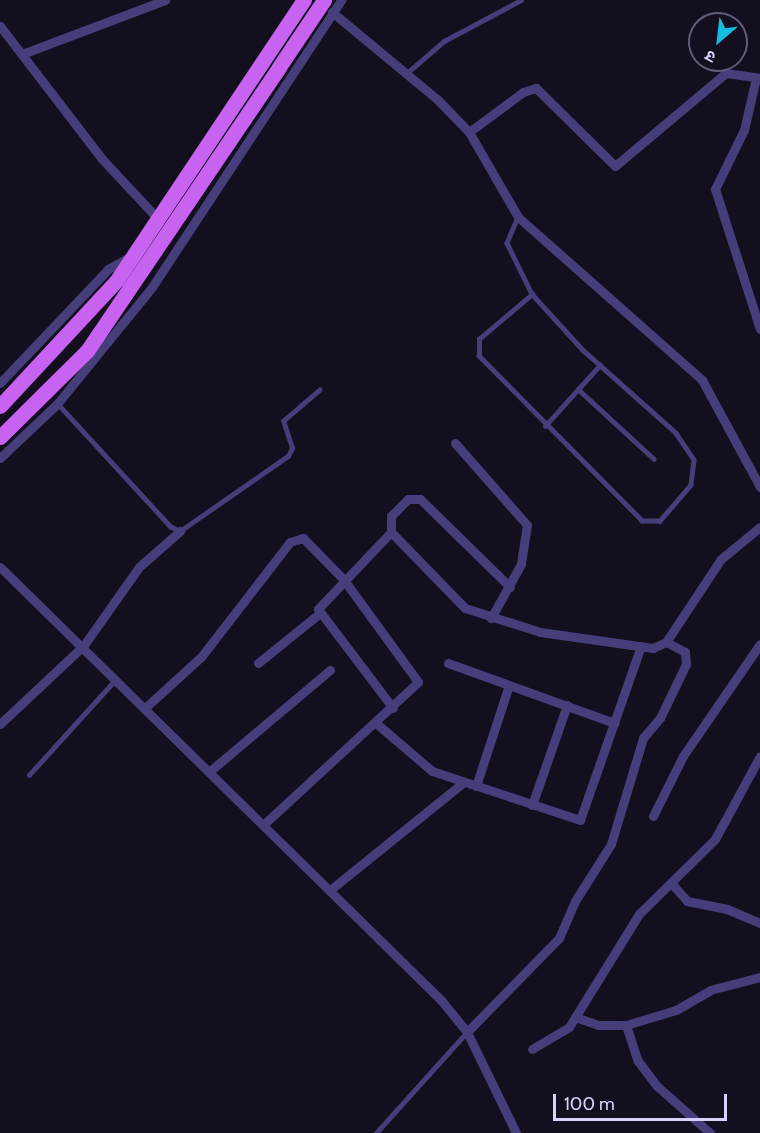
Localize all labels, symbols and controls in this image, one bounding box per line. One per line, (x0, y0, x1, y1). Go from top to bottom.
north arrow (688, 12, 748, 72)
text: उ (702, 46, 719, 67)
scale bar (556, 1082, 730, 1120)
text: 100 m (564, 1093, 615, 1115)

